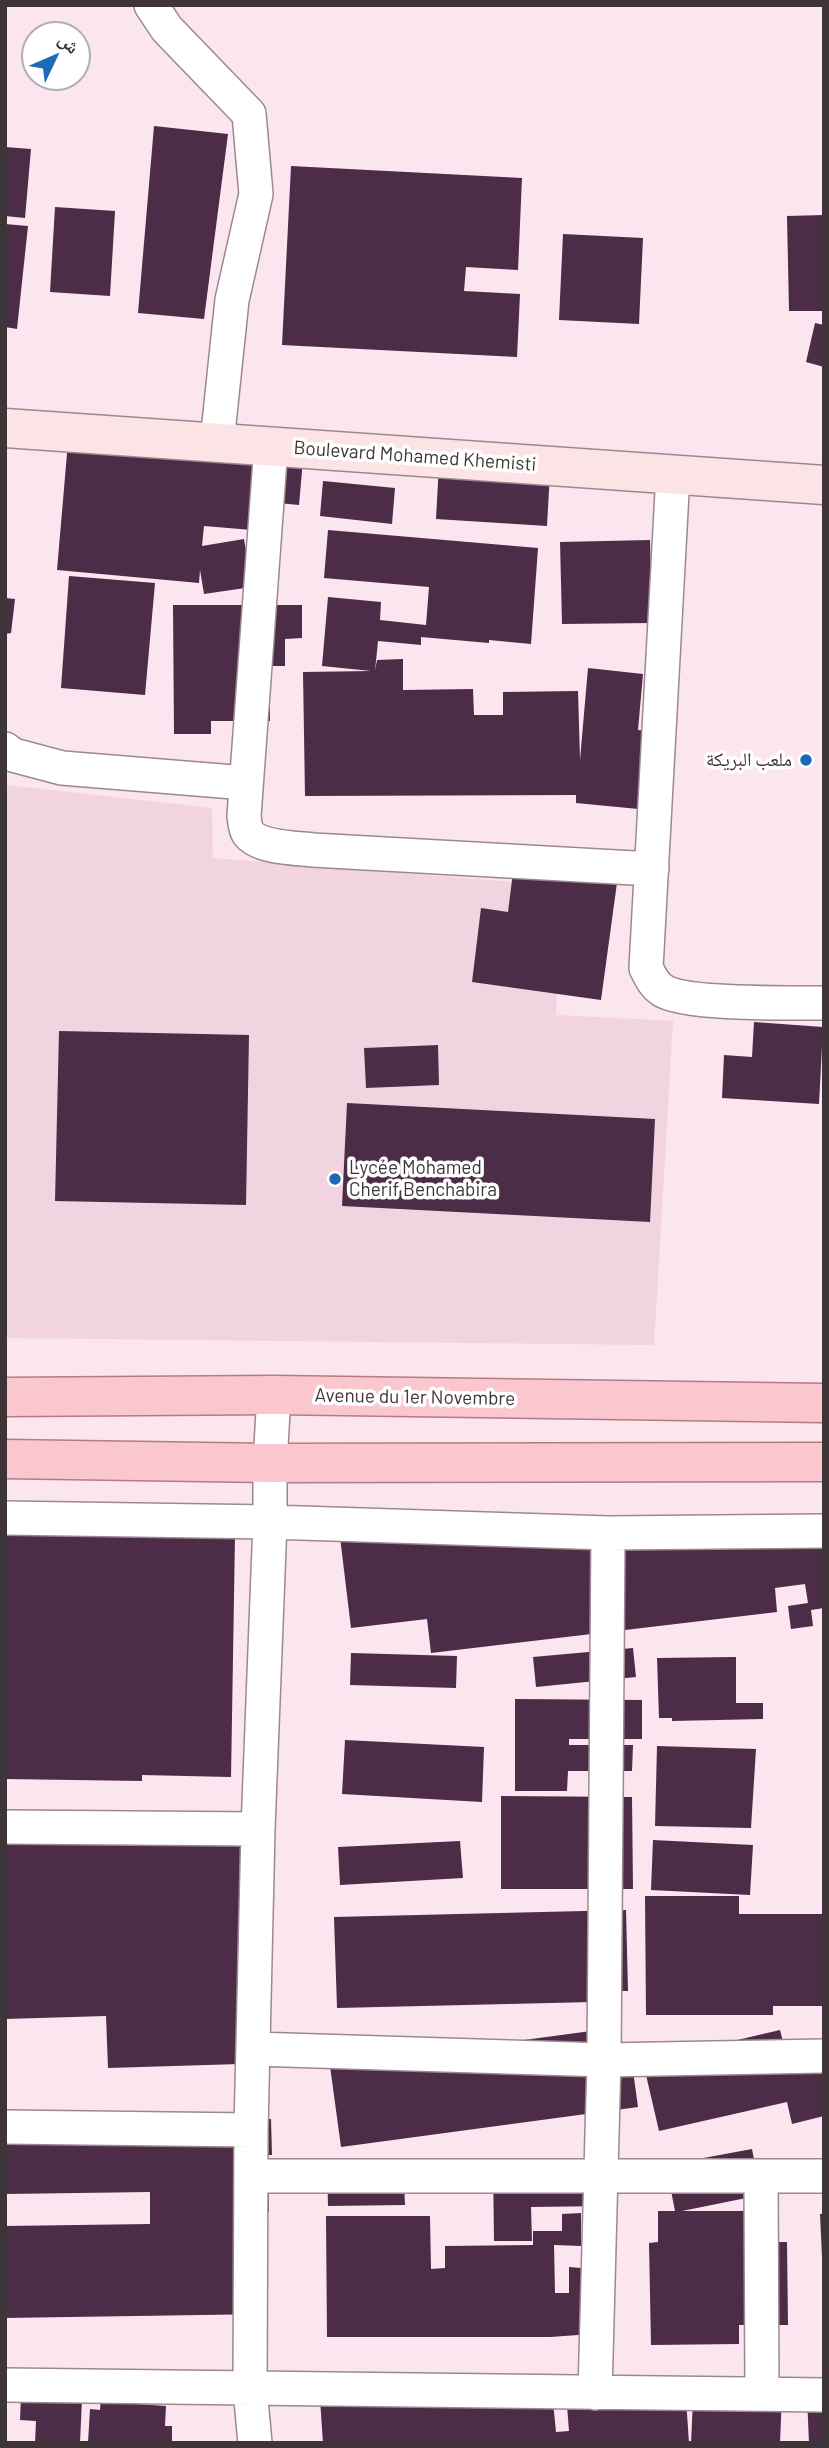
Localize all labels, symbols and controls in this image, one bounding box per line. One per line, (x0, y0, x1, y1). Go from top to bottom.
north arrow (21, 21, 91, 91)
text: ش (55, 27, 85, 58)
street label: Boulevard Mohamed Khemisti (293, 436, 537, 476)
place label: ملعب البريكة (706, 749, 792, 771)
marker: ملعب البريكة (798, 752, 814, 768)
place label: Lycée Mohamed Cherif Benchabira (349, 1157, 497, 1201)
marker: Lycée Mohamed Cherif Benchabira (327, 1171, 343, 1187)
street label: Avenue du 1er Novembre (314, 1384, 516, 1410)

